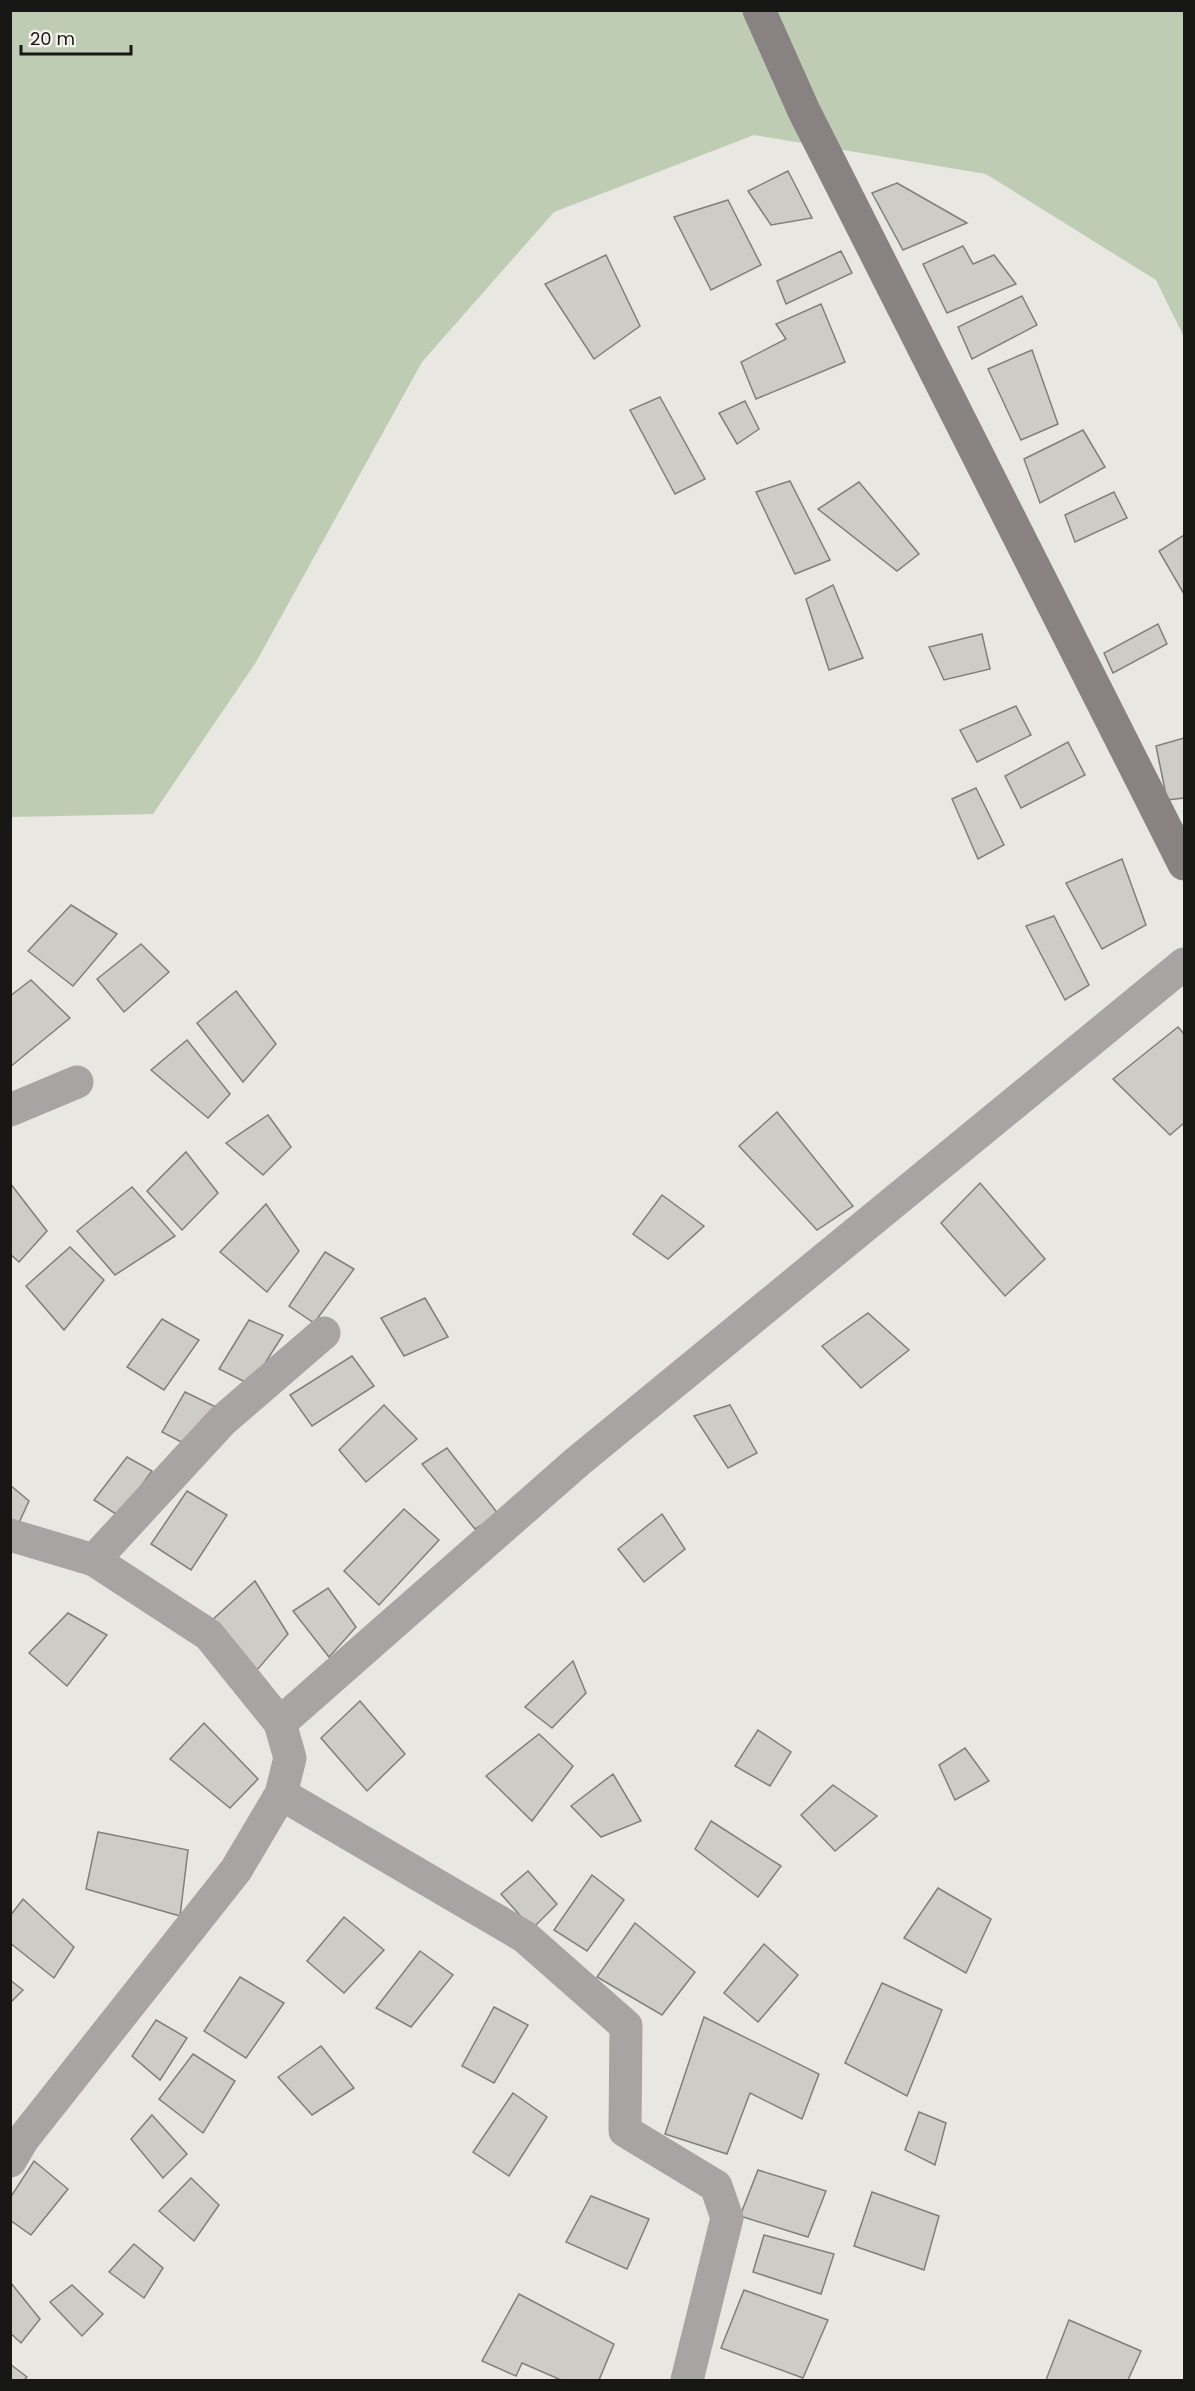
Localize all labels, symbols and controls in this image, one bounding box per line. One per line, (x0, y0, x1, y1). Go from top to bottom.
scale bar (21, 18, 130, 56)
text: 20 m (30, 26, 75, 51)

